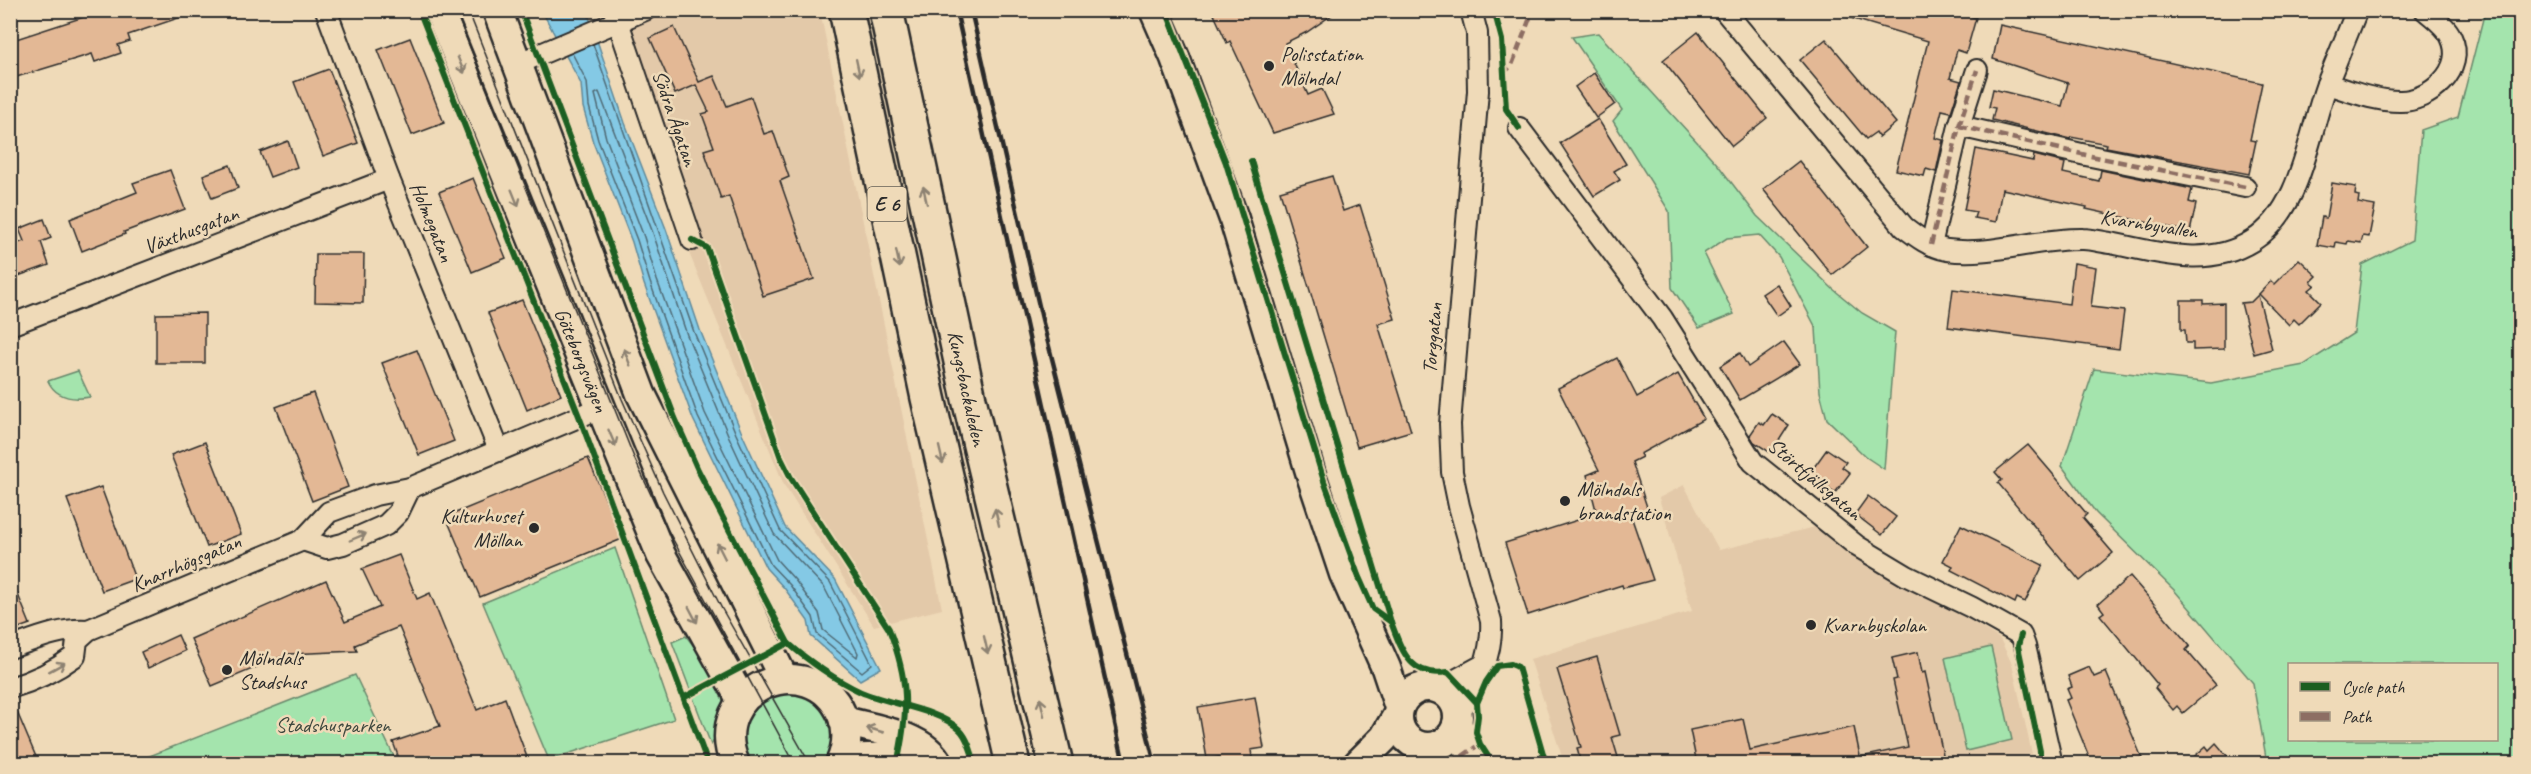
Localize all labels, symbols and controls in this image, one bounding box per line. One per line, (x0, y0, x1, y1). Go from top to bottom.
place label: Polisstation Mölndal (1281, 41, 1364, 91)
one-way arrow (456, 55, 467, 73)
one-way arrow (853, 57, 864, 77)
marker: Polisstation Mölndal (1262, 59, 1276, 73)
street label: Södra Ågatan (646, 67, 704, 171)
street label: Holmegatan (404, 178, 460, 266)
one-way arrow (919, 185, 931, 204)
road number: E 6 (868, 187, 906, 221)
one-way arrow (511, 189, 522, 207)
street label: Växthusgatan (140, 200, 242, 260)
street label: Kvarnbyvallen (2099, 204, 2201, 245)
one-way arrow (893, 249, 905, 268)
street label: Torggatan (1416, 301, 1448, 375)
street label: Göteborgsvägen (549, 304, 615, 416)
street label: Kungsbackaleden (942, 328, 993, 450)
one-way arrow (621, 348, 632, 366)
one-way arrow (607, 428, 618, 446)
street label: Störtfjällsgatan (1763, 432, 1869, 527)
one-way arrow (936, 445, 948, 464)
place label: Mölndals brandstation (1577, 476, 1671, 526)
marker: Mölndals brandstation (1558, 494, 1572, 508)
place label: Kulturhuset Möllan (441, 503, 525, 553)
one-way arrow (991, 508, 1003, 527)
marker: Kulturhuset Möllan (527, 521, 541, 535)
street label: Knarrhögsgatan (127, 528, 245, 598)
one-way arrow (349, 531, 367, 542)
one-way arrow (714, 543, 726, 561)
one-way arrow (687, 606, 699, 623)
place label: Kvarnbyskolan (1823, 612, 1927, 638)
marker: Kvarnbyskolan (1804, 618, 1818, 632)
one-way arrow (980, 635, 992, 654)
place label: Mölndals Stadshus (239, 645, 308, 695)
one-way arrow (48, 661, 66, 672)
marker: Mölndals Stadshus (220, 663, 234, 677)
legend (2288, 663, 2498, 741)
text: Cycle path (2342, 676, 2405, 698)
one-way arrow (1036, 697, 1047, 717)
text: Path (2342, 706, 2372, 728)
park label: Stadshusparken (276, 712, 392, 738)
one-way arrow (866, 724, 885, 735)

